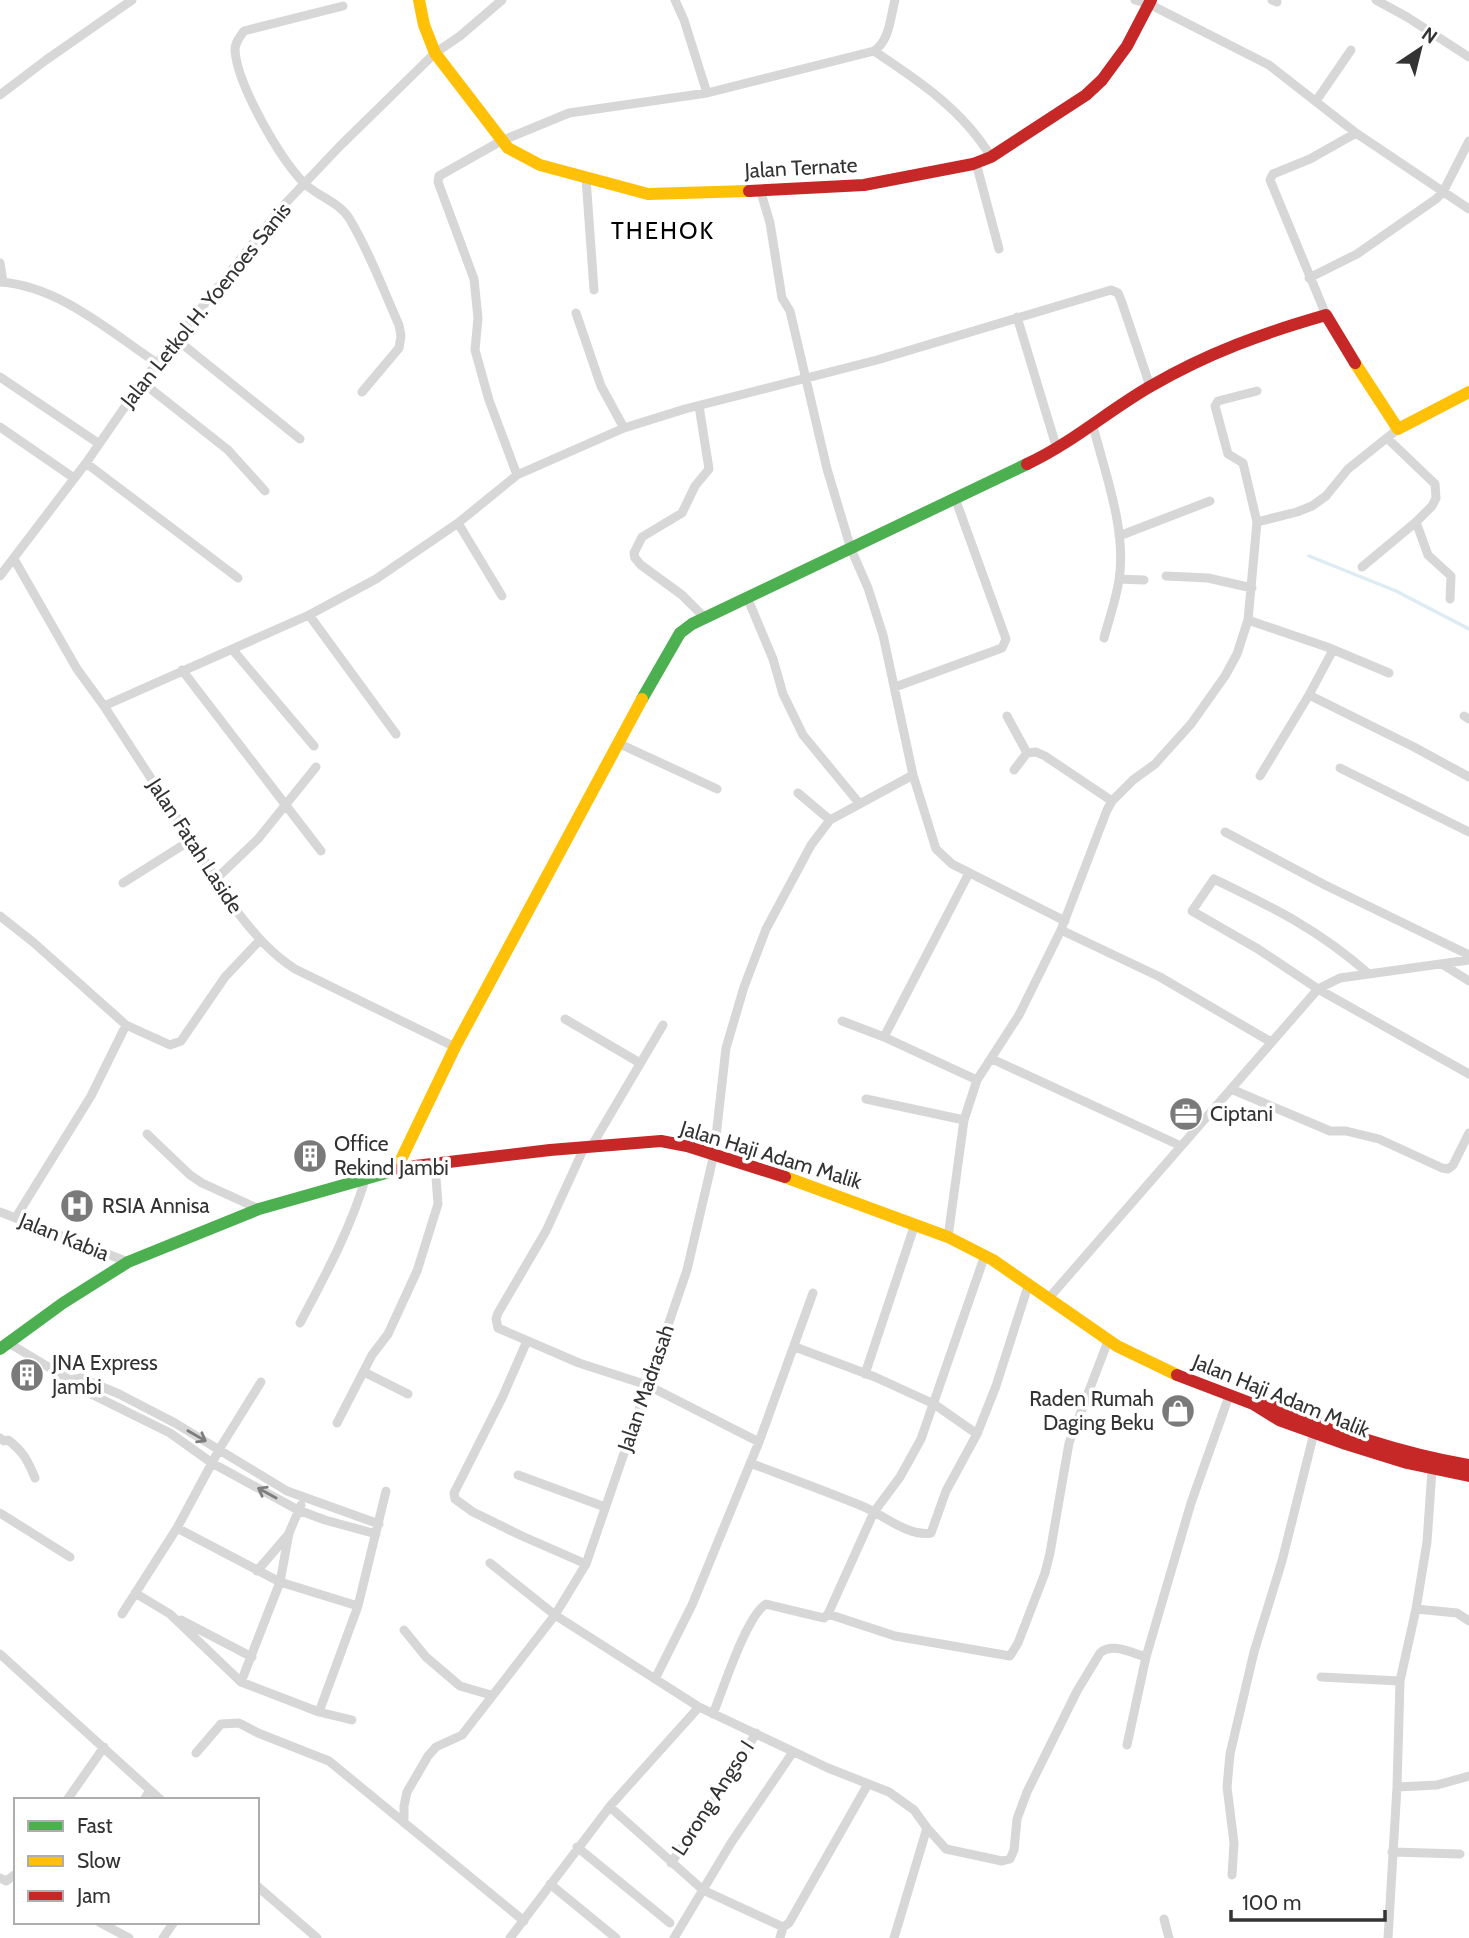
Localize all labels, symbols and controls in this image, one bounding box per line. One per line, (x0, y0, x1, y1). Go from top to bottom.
north arrow (1385, 14, 1455, 84)
text: N (1417, 22, 1442, 49)
street label: Jalan Ternate (743, 152, 858, 183)
street label: Jalan Letkol H. Yoenoes Sanis (115, 197, 296, 413)
district label: THEHOK (611, 216, 715, 245)
street label: Jalan Fatah Laside (142, 773, 248, 918)
office icon: Ciptani (1167, 1095, 1205, 1133)
place label: Ciptani (1210, 1101, 1273, 1126)
street label: Jalan Haji Adam Malik (676, 1115, 865, 1195)
place label: Office Rekind Jambi (334, 1131, 449, 1180)
building icon: Office Rekind Jambi (291, 1137, 329, 1175)
hospital icon: RSIA Annisa (58, 1187, 96, 1225)
place label: RSIA Annisa (102, 1193, 210, 1218)
street label: Jalan Kabia (15, 1207, 113, 1266)
street label: Jalan Madrasah (612, 1321, 679, 1455)
street label: Jalan Haji Adam Malik (1188, 1348, 1374, 1444)
place label: JNA Express Jambi (51, 1350, 158, 1399)
building icon: JNA Express Jambi (8, 1356, 46, 1394)
place label: Raden Rumah Daging Beku (1029, 1386, 1154, 1435)
shop icon: Raden Rumah Daging Beku (1159, 1392, 1197, 1430)
one-way arrow (187, 1429, 207, 1443)
one-way arrow (258, 1486, 278, 1500)
street label: Lorong Angso I (666, 1736, 759, 1860)
legend (14, 1798, 259, 1924)
text: Fast (77, 1813, 113, 1838)
text: Slow (77, 1848, 121, 1873)
scale bar (1231, 1878, 1385, 1922)
text: Jam (76, 1883, 111, 1908)
text: 100 m (1242, 1890, 1301, 1915)

